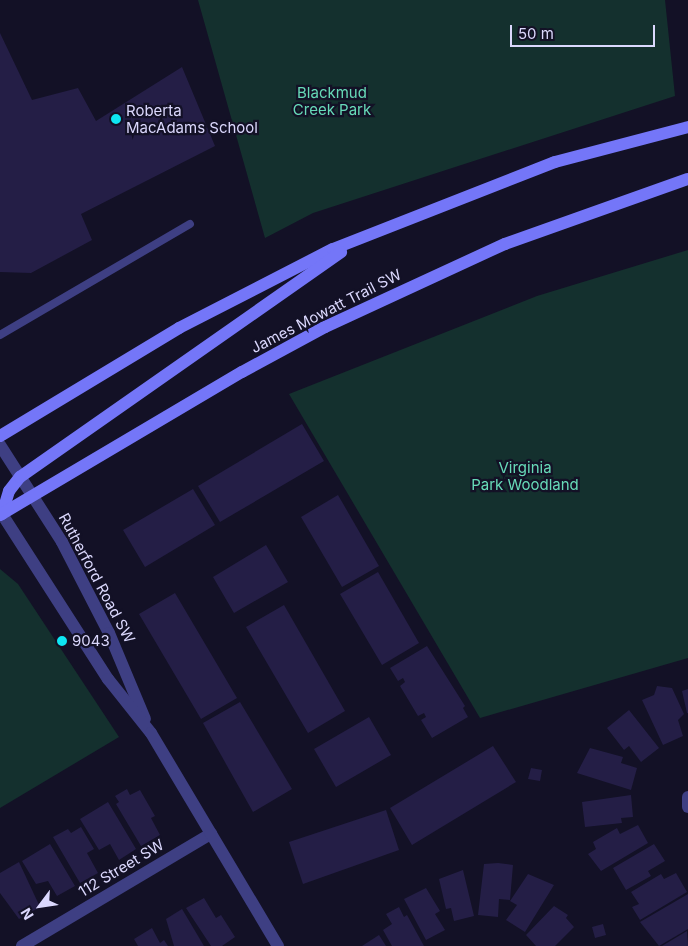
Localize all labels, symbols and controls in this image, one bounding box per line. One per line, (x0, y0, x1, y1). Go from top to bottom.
scale bar (513, 15, 658, 47)
text: 50 m (518, 24, 554, 43)
park label: Blackmud Creek Park (293, 83, 371, 118)
place label: Roberta MacAdams School (126, 101, 258, 136)
marker: Roberta MacAdams School (110, 113, 122, 125)
street label: James Mowatt Trail SW (248, 265, 404, 357)
park label: Virginia Park Woodland (471, 458, 579, 493)
street label: Rutherford Road SW (55, 510, 139, 646)
place label: 9043 (72, 632, 110, 650)
marker: 9043 (56, 635, 68, 647)
street label: 112 Street SW (75, 835, 167, 901)
north arrow (15, 881, 65, 931)
text: N (17, 905, 37, 923)

